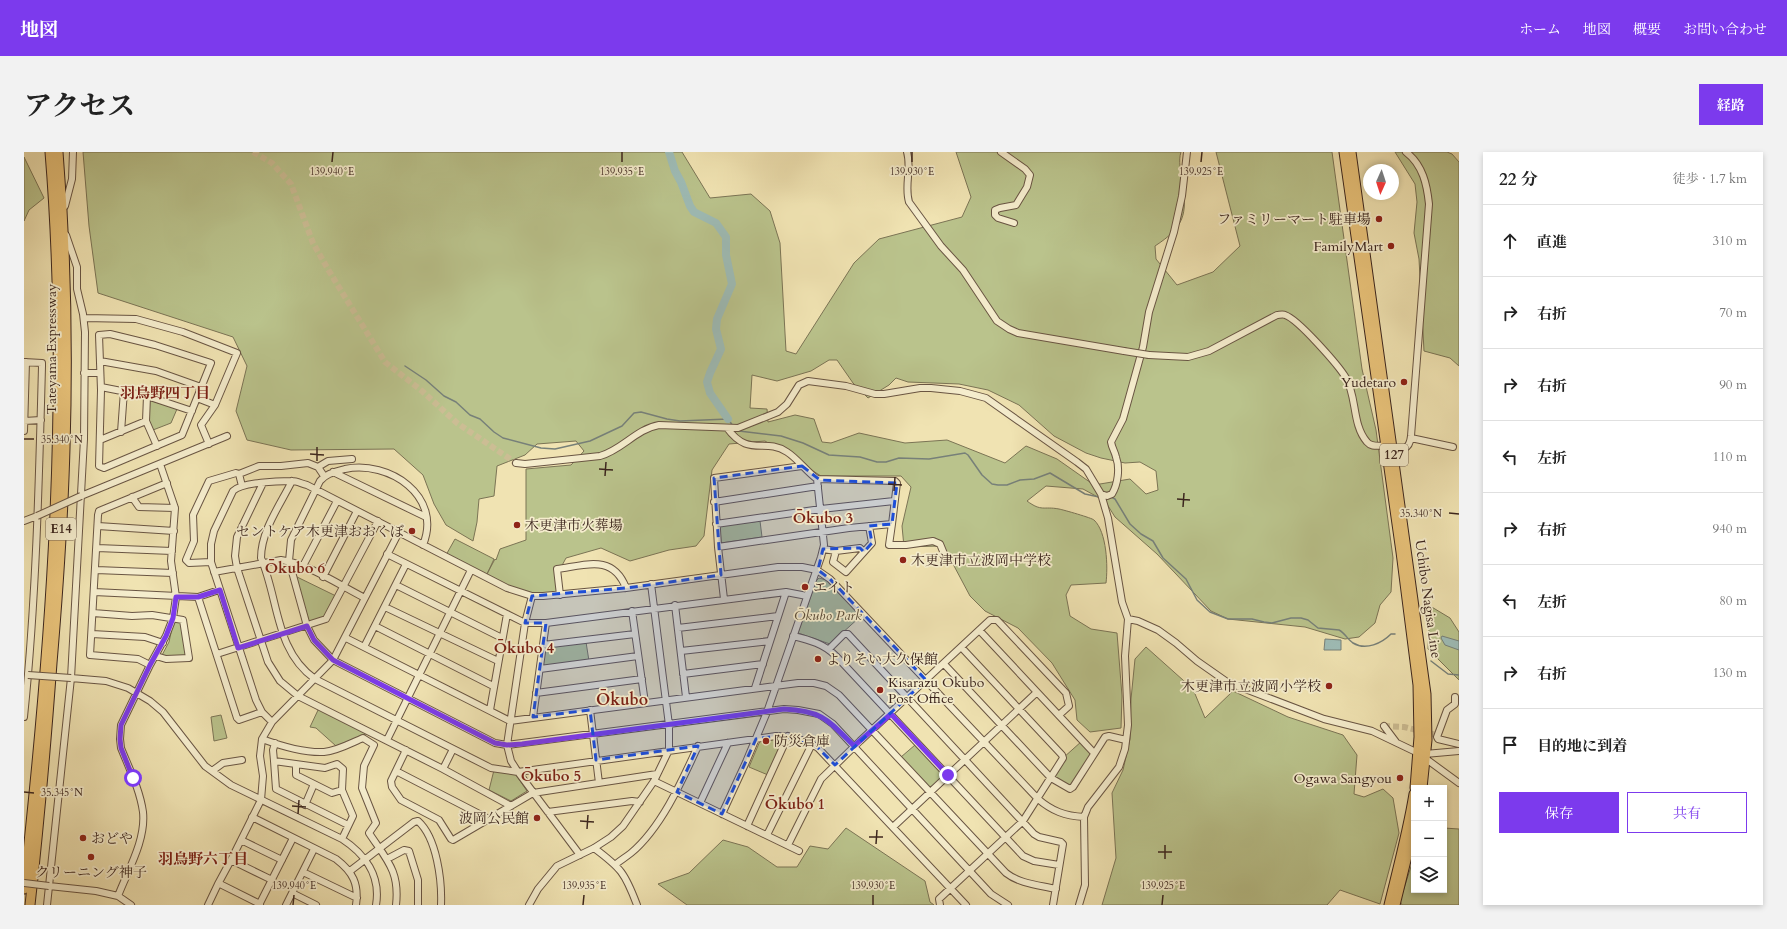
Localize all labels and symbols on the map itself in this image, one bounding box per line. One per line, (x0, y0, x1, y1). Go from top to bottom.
north arrow (1363, 164, 1399, 200)
text: 139.940°E (310, 165, 354, 179)
text: 139.935°E (600, 165, 644, 179)
text: 139.930°E (890, 165, 934, 179)
text: 139.925°E (1179, 165, 1223, 179)
place label: ファミリーマート駐車場 (1217, 210, 1371, 229)
marker: ファミリーマート駐車場 (1374, 214, 1384, 224)
place label: FamilyMart (1313, 237, 1384, 256)
marker: FamilyMart (1386, 241, 1396, 251)
street label: Tateyama Expressway (42, 283, 61, 414)
place label: Yudetaro (1341, 373, 1396, 392)
marker: Yudetaro (1399, 377, 1409, 387)
district label: 羽鳥野四丁目 (120, 383, 210, 403)
text: 35.340°N (41, 433, 83, 447)
road number: 127 (1380, 444, 1408, 466)
text: 35.340°N (1400, 507, 1442, 521)
district label: Ōkubo 3 (793, 508, 854, 528)
place label: 木更津市火葬場 (525, 516, 623, 535)
road number: E14 (46, 518, 76, 540)
marker: 木更津市火葬場 (512, 520, 522, 530)
place label: セントケア木更津おおくぼ (236, 522, 404, 541)
marker: セントケア木更津おおくぼ (407, 526, 417, 536)
street label: Uchibo Nagisa Line (1410, 539, 1446, 659)
place label: 木更津市立波岡中学校 (911, 551, 1051, 570)
marker: 木更津市立波岡中学校 (898, 555, 908, 565)
district label: Ōkubo 6 (265, 558, 326, 578)
place label: エイト (813, 578, 855, 597)
marker: エイト (800, 582, 810, 592)
park label: Ōkubo Park (794, 606, 862, 625)
district label: Ōkubo 4 (494, 638, 555, 658)
place label: よりそい大久保館 (826, 650, 938, 669)
marker: よりそい大久保館 (813, 654, 823, 664)
place label: Kisarazu Okubo Post Office (888, 673, 985, 708)
place label: 木更津市立波岡小学校 (1181, 677, 1321, 696)
marker: 木更津市立波岡小学校 (1324, 681, 1334, 691)
marker: Kisarazu Okubo Post Office (875, 685, 885, 695)
district label: Ōkubo (596, 688, 648, 711)
place label: 防災倉庫 (774, 732, 830, 751)
marker: 防災倉庫 (761, 736, 771, 746)
district label: Ōkubo 5 (521, 766, 581, 786)
route end (939, 766, 957, 784)
route start (124, 769, 142, 787)
place label: Ogawa Sangyou (1293, 769, 1392, 788)
marker: Ogawa Sangyou (1395, 773, 1405, 783)
text: 35.345°N (41, 786, 83, 800)
district label: Ōkubo 1 (765, 794, 825, 814)
place label: 波岡公民館 (459, 809, 529, 828)
marker: 波岡公民館 (532, 813, 542, 823)
place label: おどや (91, 829, 133, 848)
marker: おどや (78, 833, 88, 843)
district label: 羽鳥野六丁目 (158, 849, 248, 869)
marker: クリーニング神子 (86, 852, 96, 862)
place label: クリーニング神子 (35, 863, 147, 882)
text: 139.940°E (272, 879, 316, 893)
text: 139.935°E (562, 879, 606, 893)
text: 139.930°E (851, 879, 895, 893)
text: 139.925°E (1141, 879, 1185, 893)

